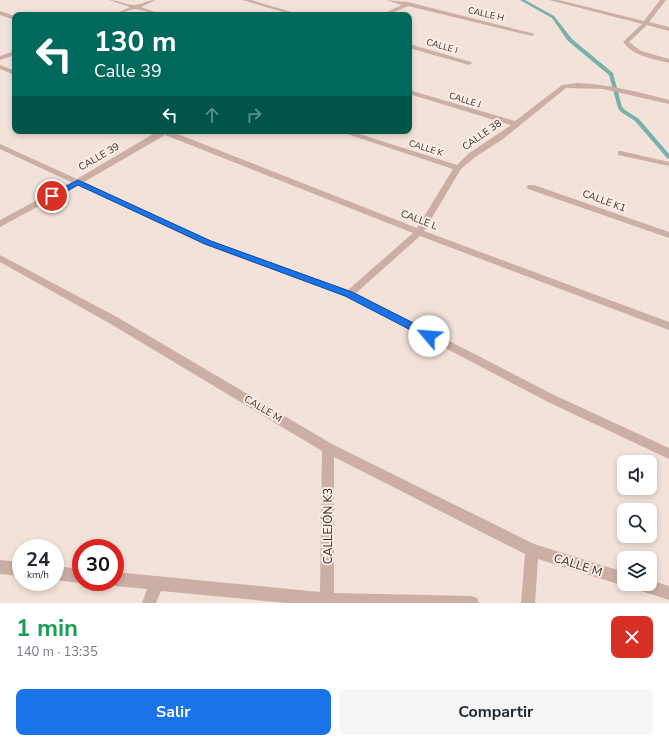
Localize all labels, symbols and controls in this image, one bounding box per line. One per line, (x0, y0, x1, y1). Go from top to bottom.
street label: CALLE H (467, 4, 505, 24)
text: 130 m (94, 23, 177, 61)
icon: left (28, 28, 80, 80)
street label: CALLE I (425, 36, 459, 56)
text: Calle 39 (94, 59, 162, 83)
street label: CALLE J (448, 89, 482, 111)
icon: left (159, 104, 181, 126)
icon: ahead (201, 104, 223, 126)
icon: right (243, 104, 265, 126)
street label: CALLE 38 (460, 116, 504, 154)
street label: CALLE K (407, 137, 445, 159)
street label: CALLE 39 (76, 140, 122, 174)
pin (35, 179, 69, 213)
icon: arrive (41, 185, 63, 207)
street label: CALLE K1 (580, 187, 628, 215)
street label: CALLE L (398, 207, 440, 234)
position arrow (408, 315, 450, 357)
street label: CALLE M (242, 392, 284, 426)
map controls (617, 455, 657, 591)
button: sound (617, 455, 657, 495)
street label: CALLEJÓN K3 (320, 488, 336, 564)
button: search (617, 503, 657, 543)
speed limit sign: 30 (72, 539, 124, 591)
text: 24 (26, 546, 50, 573)
street label: CALLE M (552, 550, 604, 580)
button: layers (617, 551, 657, 591)
text: km/h (27, 568, 49, 582)
text: 1 min (16, 612, 78, 644)
button: close (611, 616, 653, 658)
text: 140 m · 13:35 (16, 643, 98, 661)
button: Salir (16, 689, 331, 735)
button: Compartir (339, 689, 653, 735)

